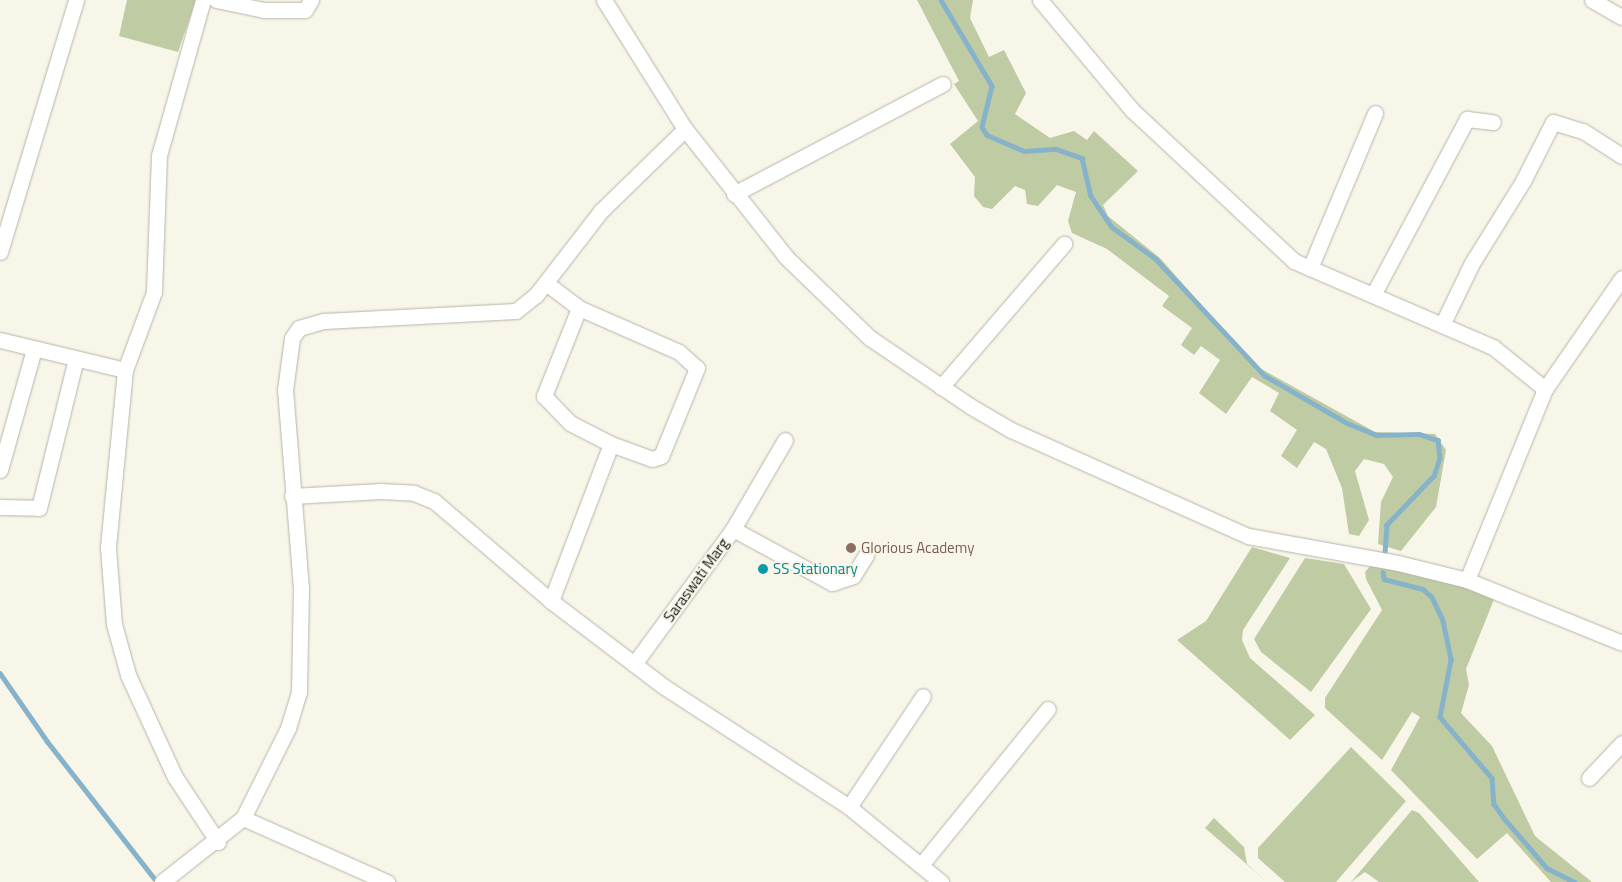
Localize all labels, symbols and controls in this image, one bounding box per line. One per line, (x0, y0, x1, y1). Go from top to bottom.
street label: Saraswati Marg (660, 535, 732, 625)
place label: Glorious Academy (861, 539, 974, 557)
marker: Glorious Academy (845, 542, 857, 554)
place label: SS Stationary (773, 560, 858, 578)
marker: SS Stationary (757, 563, 769, 575)

